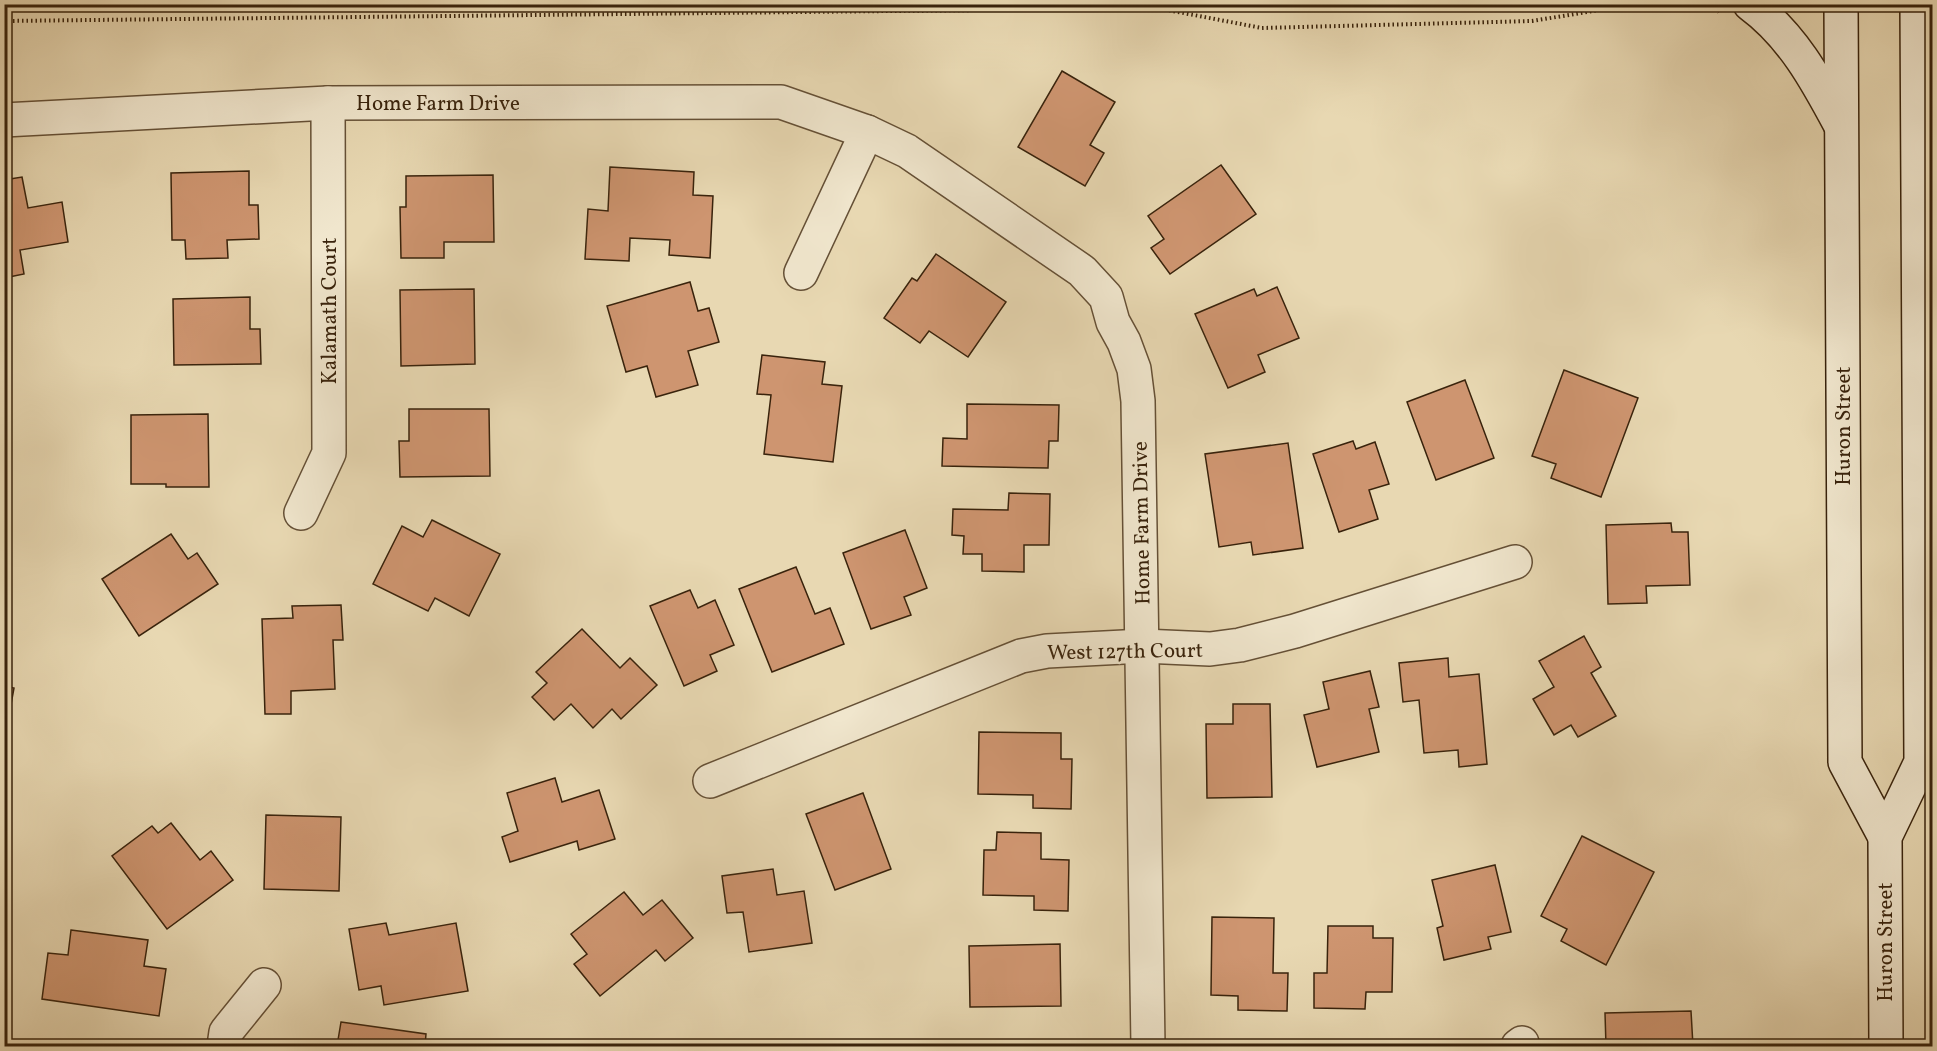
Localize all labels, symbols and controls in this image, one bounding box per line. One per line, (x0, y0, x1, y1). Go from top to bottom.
street label: Home Farm Drive (356, 90, 520, 119)
street label: Kalamath Court (316, 237, 345, 385)
street label: Huron Street (1830, 366, 1859, 486)
street label: Home Farm Drive (1127, 441, 1158, 605)
street label: West 127th Court (1047, 637, 1203, 668)
street label: Huron Street (1872, 882, 1901, 1002)

